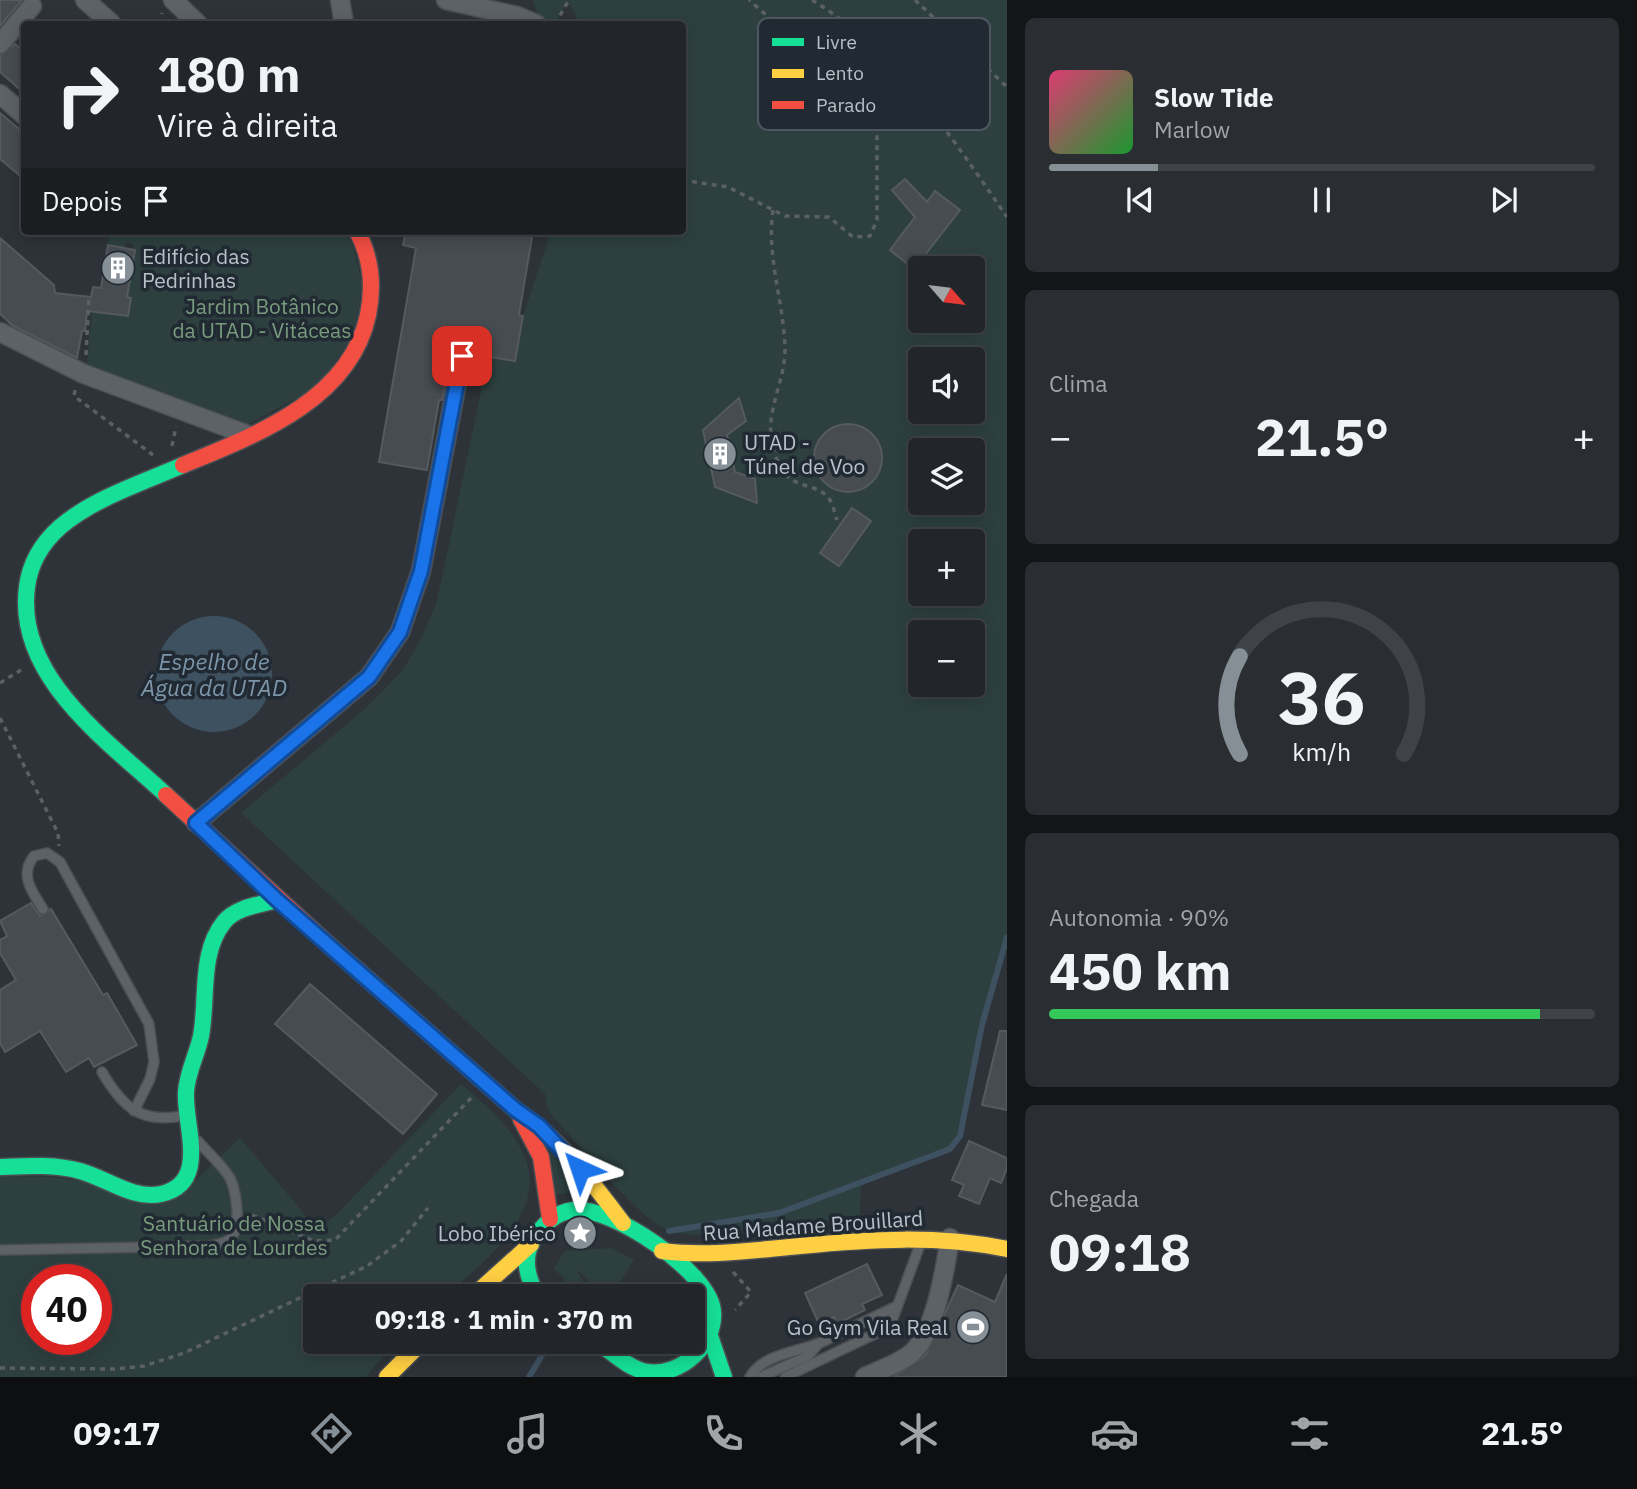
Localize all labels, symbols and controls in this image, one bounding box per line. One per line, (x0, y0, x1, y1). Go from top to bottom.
legend (758, 18, 990, 130)
text: Livre (816, 30, 857, 54)
text: 180 m (157, 42, 301, 105)
icon: right (42, 49, 133, 140)
text: Lento (816, 61, 864, 85)
text: Slow Tide (1154, 80, 1274, 114)
text: Parado (816, 93, 876, 117)
text: Vire à direita (157, 104, 338, 146)
text: Marlow (1154, 114, 1230, 144)
icon: previous (1121, 181, 1159, 219)
icon: pause (1303, 181, 1341, 219)
icon: next (1485, 181, 1523, 219)
icon: arrive (137, 182, 175, 220)
text: Depois (42, 184, 123, 218)
place label: Edifício das Pedrinhas (142, 242, 250, 294)
building icon: Edifício das Pedrinhas (99, 249, 137, 287)
north arrow (908, 256, 985, 332)
map controls (908, 256, 985, 697)
park label: Jardim Botânico da UTAD - Vitáceas (172, 292, 352, 344)
pin (432, 326, 492, 386)
icon: arrive (443, 337, 481, 375)
button: sound (908, 347, 985, 424)
text: Clima (1049, 368, 1108, 398)
text: 21.5° (1255, 403, 1389, 470)
text: − (1049, 412, 1072, 461)
text: + (1572, 412, 1595, 461)
place label: UTAD - Túnel de Voo (744, 428, 865, 480)
building icon: UTAD - Túnel de Voo (701, 435, 739, 473)
button: layers (908, 438, 985, 515)
button: + (908, 529, 985, 606)
button: − (908, 620, 985, 697)
water label: Espelho de Água da UTAD (140, 646, 287, 702)
text: 36 (1278, 650, 1366, 745)
text: km/h (1293, 735, 1351, 768)
text: Autonomia · 90% (1049, 902, 1229, 932)
text: 450 km (1049, 937, 1231, 1004)
position arrow (543, 1132, 617, 1206)
text: Chegada (1049, 1183, 1139, 1213)
street label: Rua Madame Brouillard (702, 1203, 924, 1247)
park label: Santuário de Nossa Senhora de Lourdes (140, 1209, 328, 1261)
place icon: Lobo Ibérico (561, 1214, 599, 1252)
text: 09:18 (1049, 1218, 1191, 1285)
place label: Lobo Ibérico (438, 1219, 556, 1247)
speed limit sign: 40 (21, 1264, 112, 1355)
text: 09:18 · 1 min · 370 m (375, 1302, 633, 1336)
sports icon: Go Gym Vila Real (954, 1308, 992, 1346)
place label: Go Gym Vila Real (787, 1313, 948, 1341)
icon: directions (307, 1409, 356, 1458)
icon: music (503, 1409, 552, 1458)
icon: phone (699, 1409, 748, 1458)
icon: climate (894, 1409, 943, 1458)
icon: car (1090, 1409, 1139, 1458)
icon: filters (1285, 1409, 1334, 1458)
text: 09:17 (73, 1412, 161, 1454)
text: 21.5° (1481, 1412, 1564, 1454)

